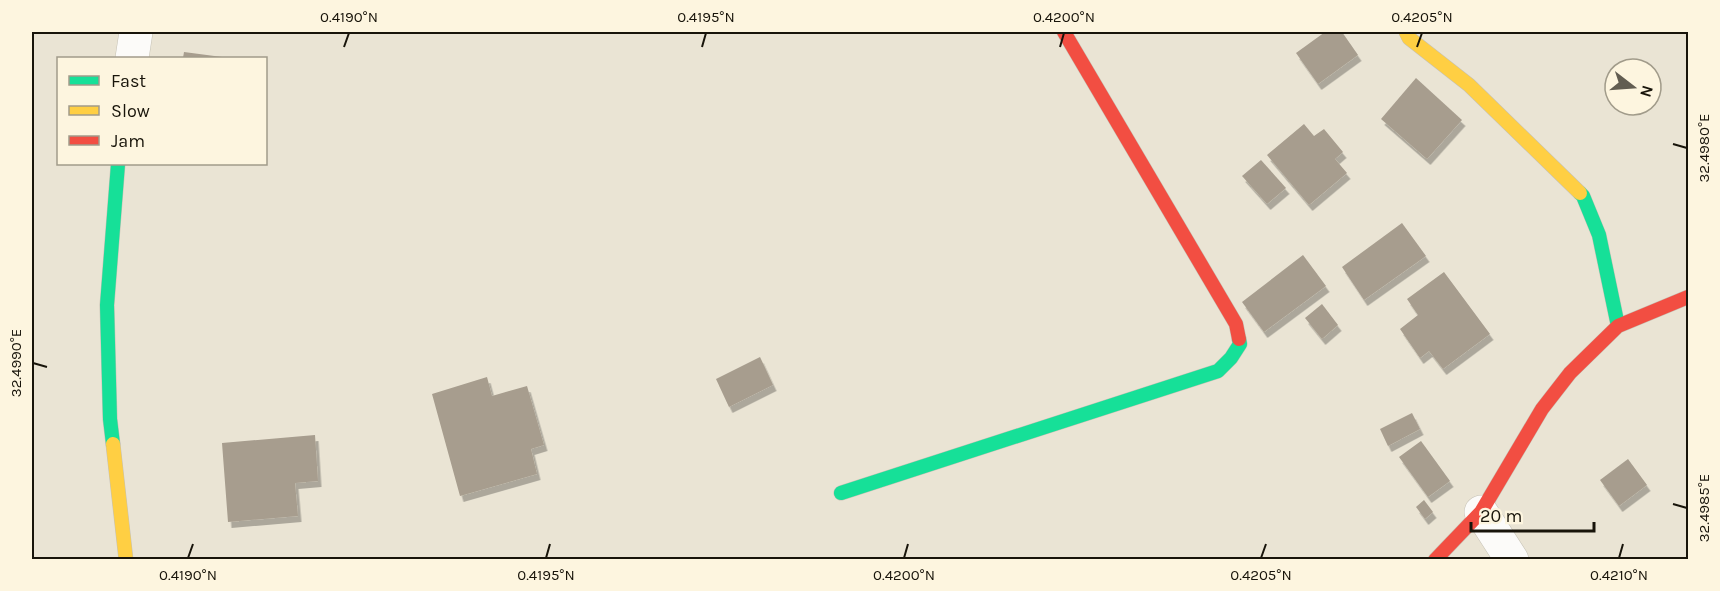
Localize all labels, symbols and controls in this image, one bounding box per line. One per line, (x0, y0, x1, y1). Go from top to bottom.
text: 0.4190°N (320, 8, 378, 26)
text: 0.4195°N (677, 8, 735, 26)
text: 0.4200°N (1033, 8, 1095, 26)
text: 0.4205°N (1391, 8, 1453, 26)
legend (57, 57, 267, 165)
north arrow (1603, 57, 1663, 117)
text: Fast (111, 70, 146, 92)
text: N (1636, 83, 1658, 100)
text: Slow (111, 100, 150, 122)
text: 32.4980°E (1695, 114, 1713, 182)
text: Jam (111, 130, 145, 152)
text: 32.4990°E (7, 329, 25, 397)
text: 32.4985°E (1695, 474, 1713, 542)
scale bar (1471, 495, 1594, 533)
text: 20 m (1480, 505, 1522, 527)
text: 0.4190°N (159, 566, 217, 584)
text: 0.4195°N (517, 566, 575, 584)
text: 0.4200°N (873, 566, 935, 584)
text: 0.4205°N (1230, 566, 1292, 584)
text: 0.4210°N (1590, 566, 1648, 584)

